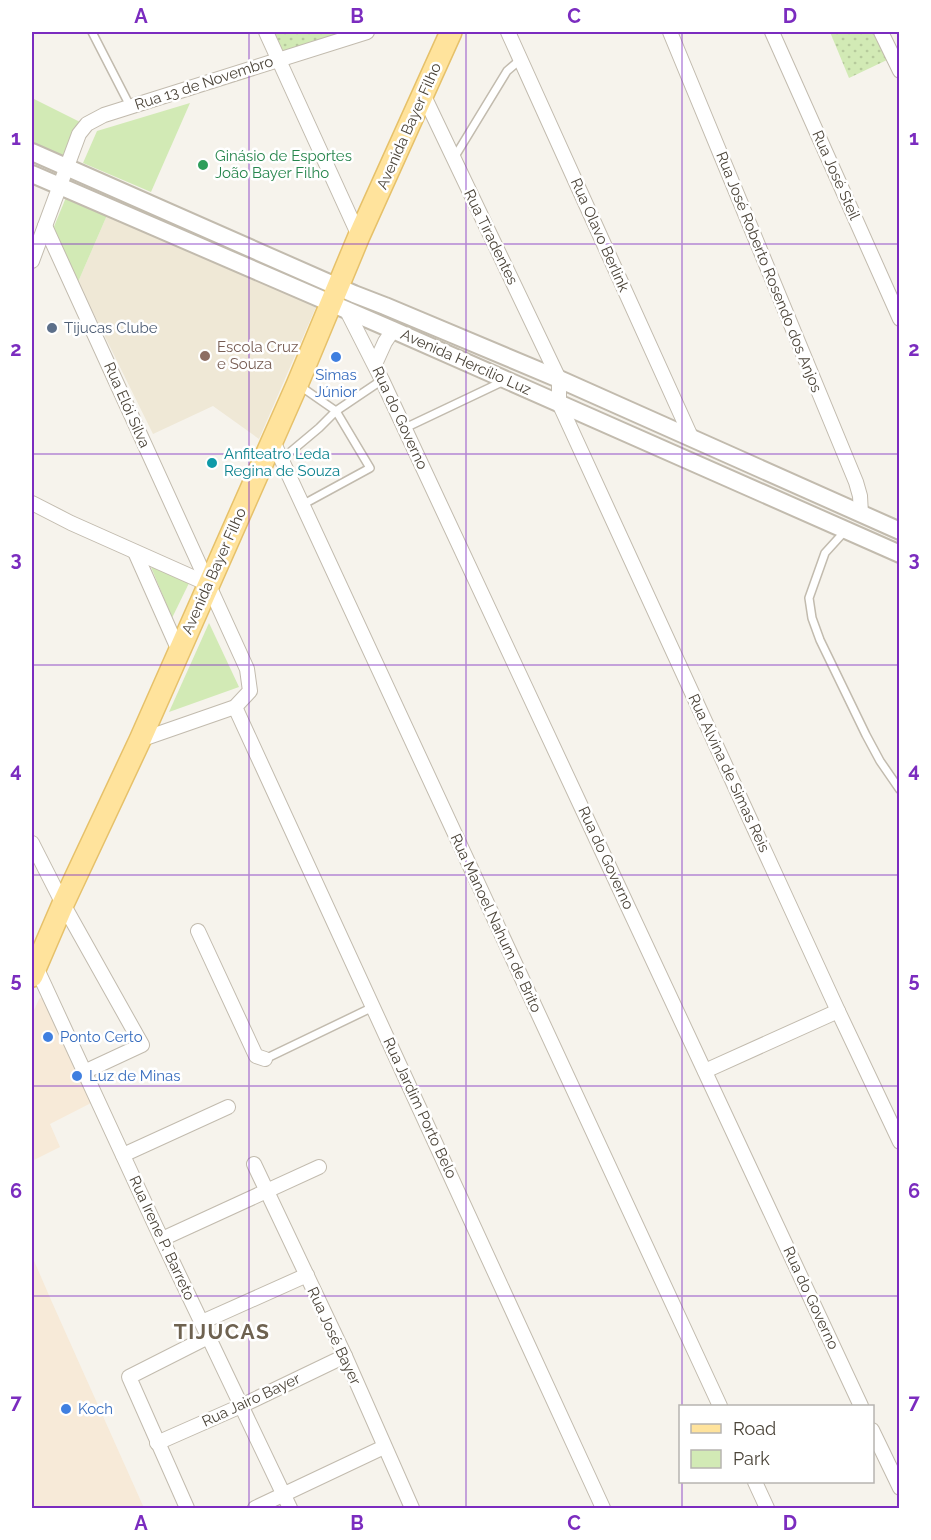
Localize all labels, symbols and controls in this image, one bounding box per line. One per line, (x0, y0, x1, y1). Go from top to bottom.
text: A (134, 4, 148, 28)
text: B (350, 4, 364, 28)
text: C (567, 4, 581, 28)
text: D (783, 4, 797, 28)
street label: Rua 13 de Novembro (133, 52, 276, 114)
street label: Avenida Bayer Filho (373, 60, 445, 192)
text: 1 (11, 126, 21, 150)
text: 1 (909, 126, 919, 150)
street label: Rua José Steil (808, 127, 864, 223)
place label: Ginásio de Esportes João Bayer Filho (215, 147, 352, 182)
street label: Rua José Roberto Rosendo dos Anjos (712, 149, 826, 395)
marker: Ginásio de Esportes João Bayer Filho (196, 158, 210, 172)
street label: Rua Olavo Berlink (567, 175, 633, 295)
street label: Rua Tiradentes (460, 186, 522, 288)
place label: Tijucas Clube (64, 319, 158, 337)
marker: Tijucas Clube (45, 321, 59, 335)
street label: Avenida Hercílio Luz (398, 325, 534, 399)
text: 2 (10, 337, 22, 361)
text: 2 (908, 337, 920, 361)
place label: Escola Cruz e Souza (217, 338, 298, 373)
marker: Escola Cruz e Souza (198, 349, 212, 363)
marker: Simas Júnior (329, 350, 343, 364)
street label: Rua Elói Silva (100, 359, 154, 451)
street label: Rua do Governo (368, 364, 432, 472)
place label: Simas Júnior (315, 366, 358, 401)
place label: Anfiteatro Leda Regina de Souza (224, 445, 340, 480)
marker: Anfiteatro Leda Regina de Souza (205, 456, 219, 470)
street label: Avenida Bayer Filho (178, 505, 250, 637)
text: 3 (10, 547, 22, 571)
text: 3 (908, 547, 920, 571)
street label: Rua Alvina de Simas Reis (684, 691, 774, 855)
text: 4 (10, 758, 22, 782)
text: 4 (908, 758, 920, 782)
street label: Rua do Governo (574, 804, 638, 912)
street label: Rua Manoel Nahum de Brito (447, 831, 545, 1015)
text: 5 (10, 968, 22, 992)
text: 5 (908, 968, 920, 992)
place label: Ponto Certo (60, 1028, 143, 1046)
marker: Ponto Certo (41, 1030, 55, 1044)
street label: Rua Jardim Porto Belo (379, 1035, 461, 1181)
place label: Luz de Minas (89, 1067, 180, 1085)
marker: Luz de Minas (70, 1069, 84, 1083)
street label: Rua Irene P. Barreto (125, 1173, 199, 1303)
text: 6 (10, 1179, 22, 1203)
text: 6 (908, 1179, 920, 1203)
street label: Rua do Governo (779, 1244, 843, 1352)
street label: Rua José Bayer (303, 1284, 365, 1388)
district label: TIJUCAS (174, 1319, 270, 1344)
street label: Rua Jairo Bayer (199, 1369, 304, 1431)
text: 7 (10, 1390, 22, 1414)
text: 7 (908, 1390, 920, 1414)
place label: Koch (78, 1400, 113, 1418)
marker: Koch (59, 1402, 73, 1416)
legend (679, 1405, 874, 1483)
text: Road (733, 1418, 776, 1439)
text: Park (733, 1448, 770, 1469)
text: A (134, 1511, 148, 1535)
text: B (350, 1511, 364, 1535)
text: C (567, 1511, 581, 1535)
text: D (783, 1511, 797, 1535)

